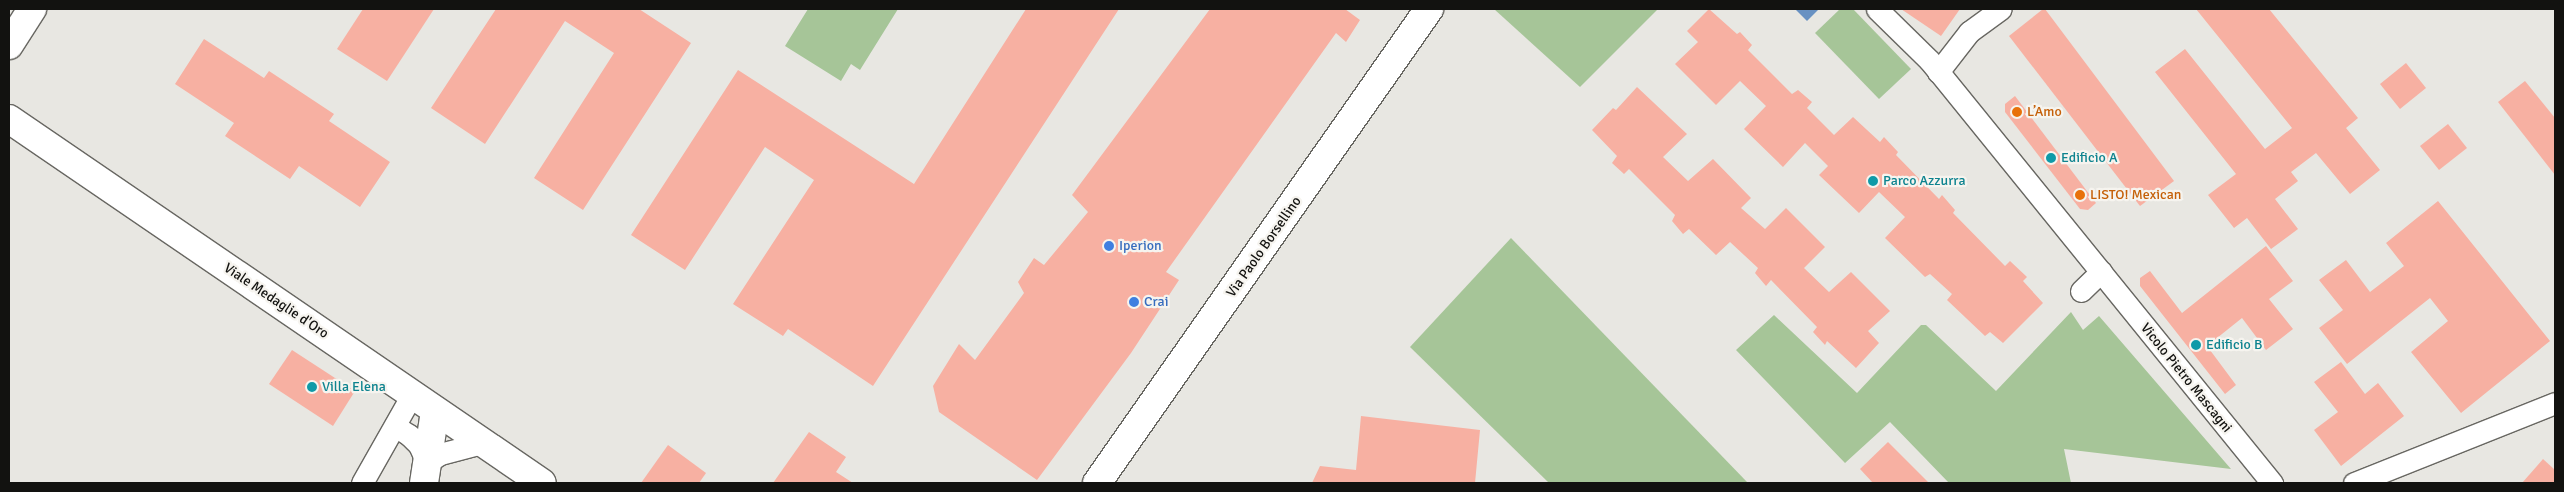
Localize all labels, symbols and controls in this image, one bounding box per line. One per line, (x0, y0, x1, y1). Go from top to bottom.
place label: L’Amo (2027, 104, 2062, 120)
marker: L’Amo (2011, 106, 2023, 118)
place label: Edificio A (2061, 150, 2117, 166)
marker: Edificio A (2045, 152, 2057, 164)
place label: Parco Azzurra (1883, 173, 1966, 189)
marker: Parco Azzurra (1867, 175, 1879, 187)
place label: LISTO! Mexican (2090, 187, 2181, 203)
marker: LISTO! Mexican (2074, 189, 2086, 201)
street label: Via Paolo Borsellino (1223, 193, 1305, 301)
place label: Iperion (1119, 238, 1162, 254)
marker: Iperion (1103, 240, 1115, 252)
street label: Viale Medaglie d'Oro (220, 260, 332, 342)
place label: Crai (1144, 294, 1168, 310)
marker: Crai (1128, 296, 1140, 308)
street label: Vicolo Pietro Mascagni (2137, 320, 2235, 436)
place label: Edificio B (2206, 337, 2262, 353)
marker: Edificio B (2190, 339, 2202, 351)
place label: Villa Elena (322, 379, 386, 395)
marker: Villa Elena (306, 381, 318, 393)

